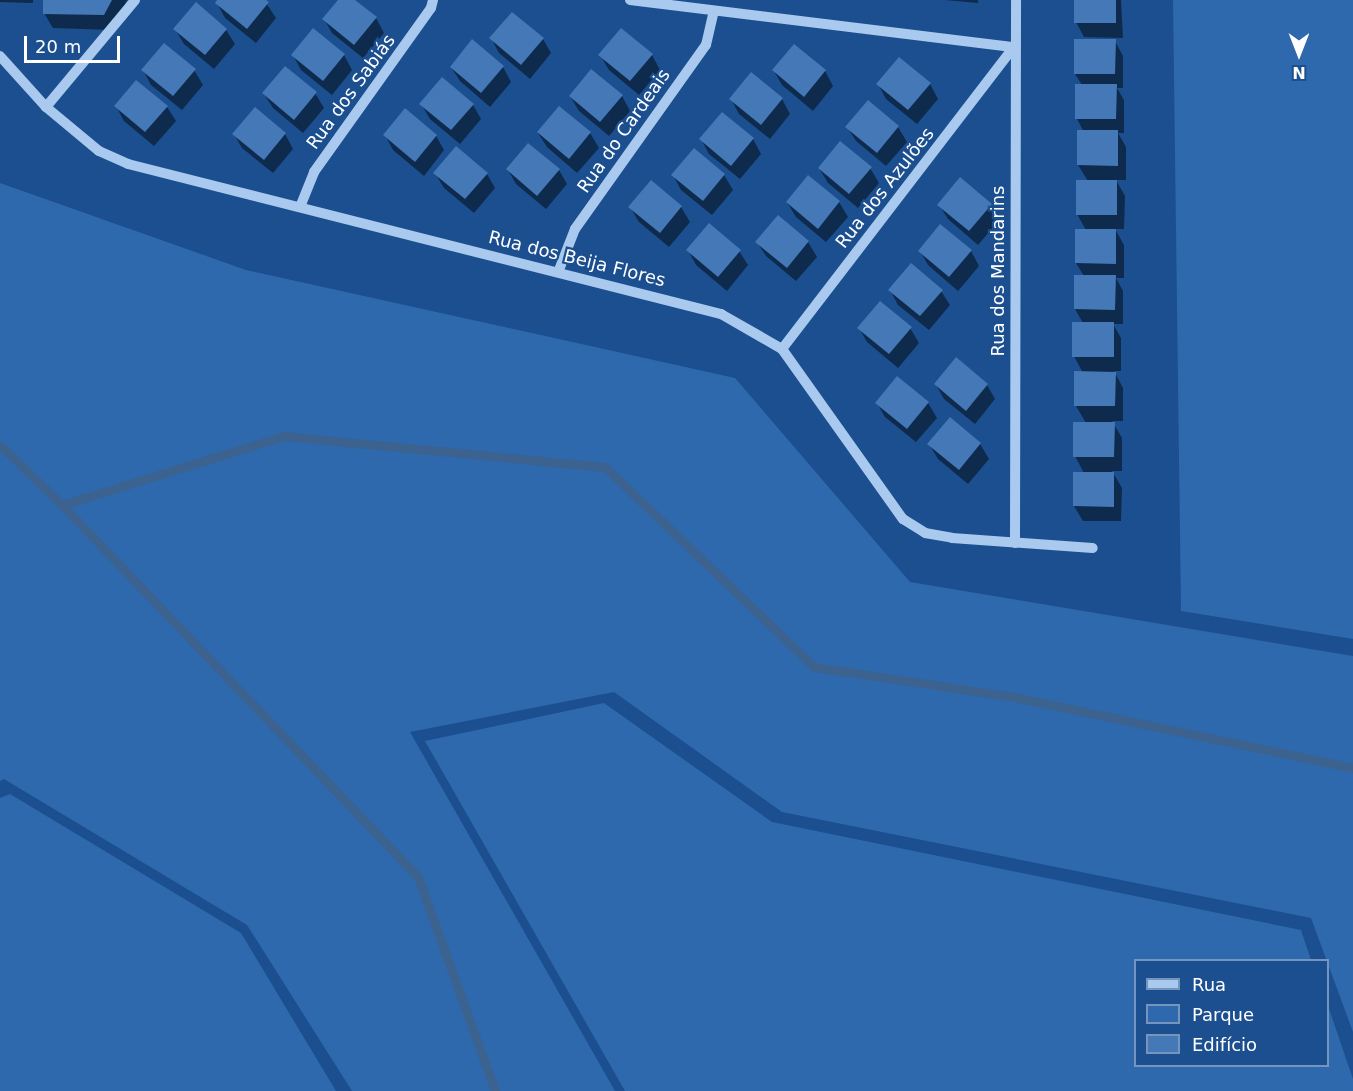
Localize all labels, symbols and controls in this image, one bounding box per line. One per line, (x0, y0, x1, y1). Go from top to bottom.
scale bar (27, 24, 123, 62)
north arrow (1269, 24, 1329, 84)
street label: Rua dos Sabiás (302, 30, 400, 154)
text: 20 m (35, 36, 81, 57)
text: N (1292, 63, 1306, 82)
street label: Rua do Cardeais (573, 65, 675, 197)
street label: Rua dos Azulões (831, 123, 939, 253)
street label: Rua dos Mandarins (987, 185, 1009, 357)
street label: Rua dos Beija Flores (486, 227, 668, 291)
legend (1134, 959, 1329, 1067)
text: Rua (1192, 974, 1226, 995)
text: Parque (1192, 1004, 1254, 1025)
text: Edifício (1192, 1034, 1257, 1055)

